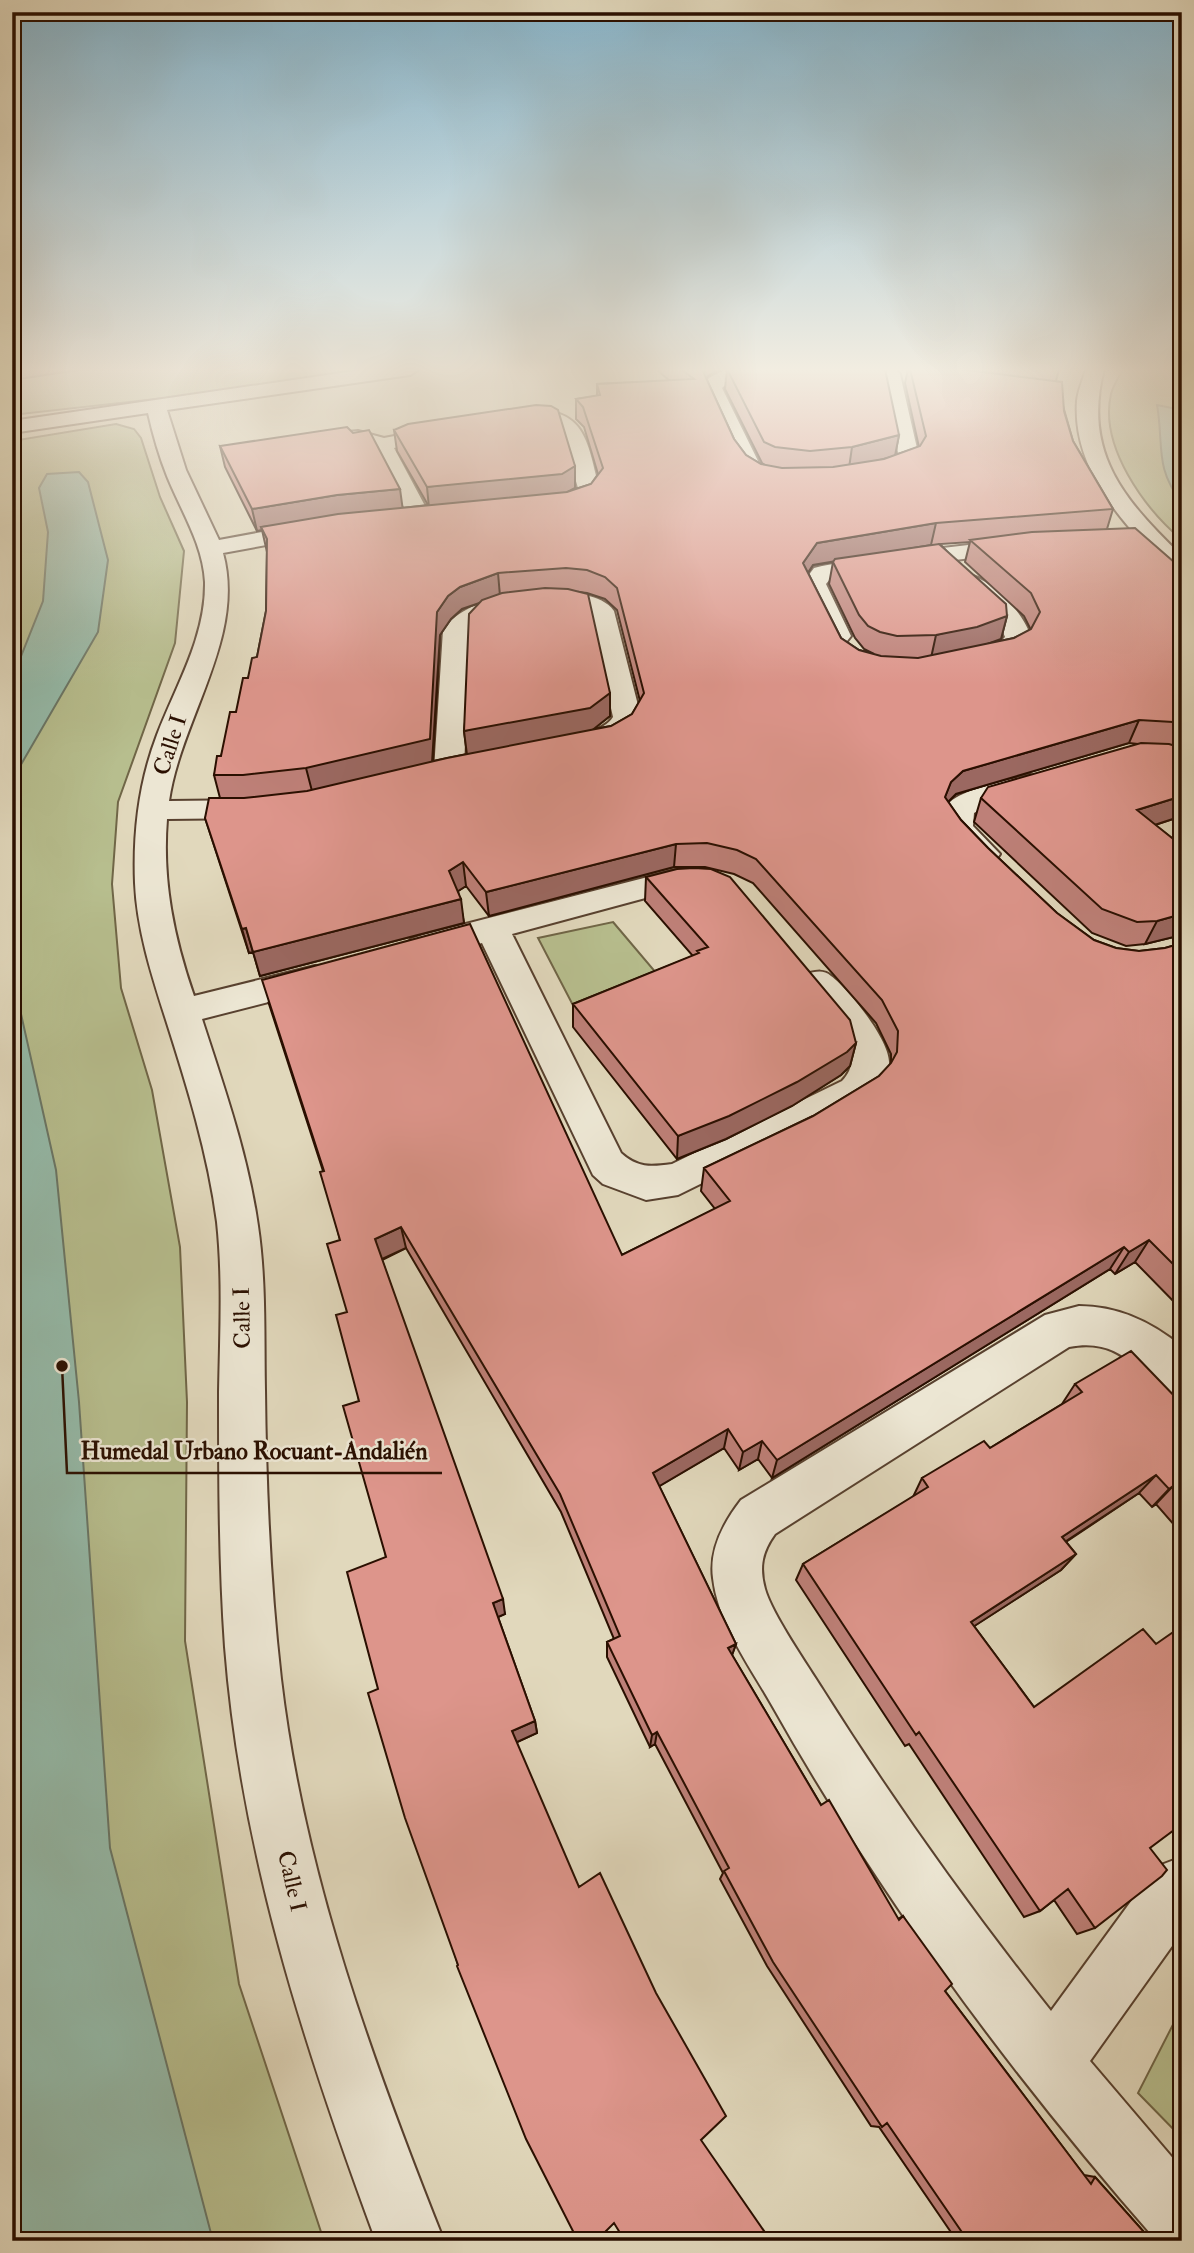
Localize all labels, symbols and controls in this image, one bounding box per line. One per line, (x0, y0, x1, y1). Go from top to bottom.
street label: Calle I (147, 711, 193, 779)
street label: Calle I (227, 1287, 257, 1349)
callout: Humedal Urbano Rocuant-Andalién (67, 1428, 442, 1473)
text: Humedal Urbano Rocuant-Andalién (80, 1436, 428, 1467)
street label: Calle I (271, 1848, 313, 1914)

